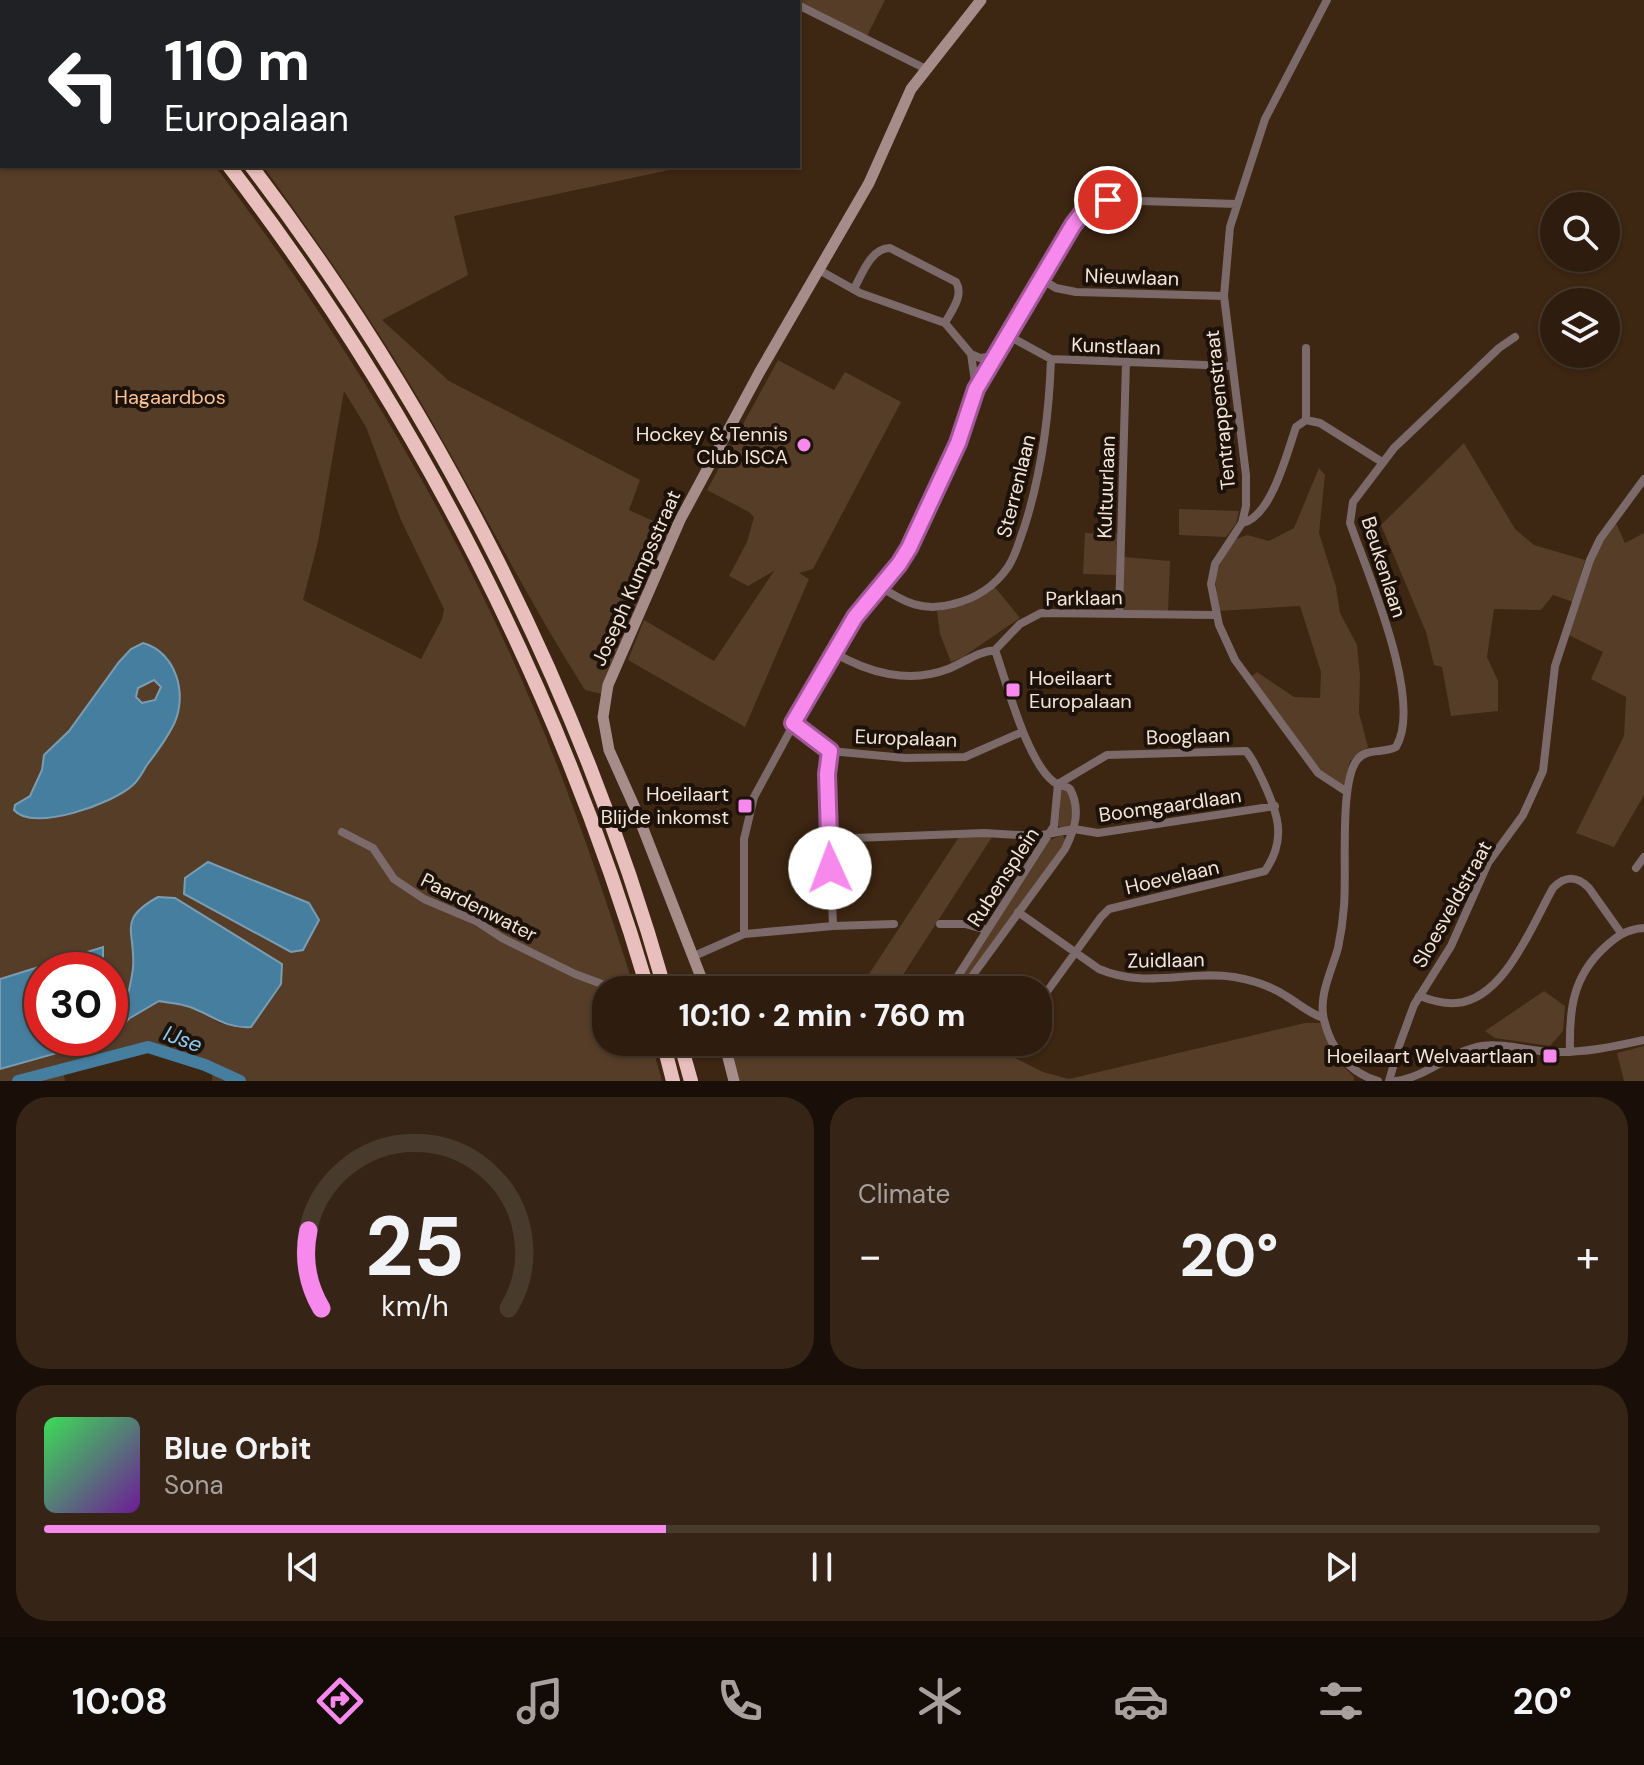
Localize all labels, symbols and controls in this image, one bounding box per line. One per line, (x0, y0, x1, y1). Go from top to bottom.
text: 110 m (164, 24, 310, 97)
icon: left (32, 32, 136, 136)
text: Europalaan (164, 95, 349, 142)
pin (1074, 166, 1142, 234)
icon: arrive (1086, 178, 1130, 222)
map controls (1540, 192, 1620, 368)
button: search (1540, 192, 1620, 272)
street label: Nieuwlaan (1084, 262, 1180, 292)
button: layers (1540, 288, 1620, 368)
street label: Tentrappenstraat (1199, 329, 1241, 491)
street label: Kunstlaan (1071, 331, 1161, 361)
park label: Hagaardbos (114, 384, 226, 410)
place label: Hockey & Tennis Club ISCA (636, 421, 788, 470)
street label: Sterrenlaan (991, 432, 1041, 540)
street label: Kultuurlaan (1091, 435, 1121, 539)
marker: Hockey & Tennis Club ISCA (795, 436, 813, 454)
street label: Joseph Kumpsstraat (585, 486, 687, 670)
street label: Beukenlaan (1355, 513, 1413, 621)
street label: Parklaan (1045, 584, 1123, 612)
place label: Hoeilaart Europalaan (1029, 665, 1132, 714)
marker: Hoeilaart Europalaan (1004, 681, 1022, 699)
street label: Booglaan (1145, 722, 1231, 750)
street label: Europalaan (854, 723, 958, 753)
place label: Hoeilaart Blijde inkomst (601, 781, 729, 830)
street label: Boomgaardlaan (1097, 782, 1243, 828)
marker: Hoeilaart Blijde inkomst (736, 797, 754, 815)
street label: Rubensplein (961, 822, 1045, 932)
position arrow (788, 826, 872, 910)
street label: Sloesveldstraat (1406, 836, 1498, 972)
street label: Hoevelaan (1123, 854, 1221, 900)
street label: Paardenwater (416, 867, 542, 947)
street label: Zuidlaan (1127, 946, 1205, 974)
speed limit sign: 30 (24, 952, 128, 1056)
text: 10:10 · 2 min · 760 m (679, 996, 965, 1035)
water label: IJse (160, 1019, 206, 1059)
place label: Hoeilaart Welvaartlaan (1327, 1043, 1534, 1069)
marker: Hoeilaart Welvaartlaan (1541, 1047, 1559, 1065)
text: Climate (858, 1177, 950, 1211)
text: 25 (365, 1192, 465, 1301)
text: 20° (1180, 1216, 1278, 1295)
text: − (858, 1227, 882, 1285)
text: + (1576, 1227, 1600, 1285)
text: km/h (381, 1288, 449, 1325)
text: Blue Orbit (164, 1429, 311, 1468)
text: Sona (164, 1468, 224, 1502)
icon: previous (281, 1545, 325, 1589)
icon: pause (800, 1545, 844, 1589)
icon: next (1319, 1545, 1363, 1589)
icon: directions (312, 1673, 368, 1729)
icon: music (512, 1673, 568, 1729)
icon: phone (712, 1673, 768, 1729)
icon: climate (912, 1673, 968, 1729)
icon: car (1113, 1673, 1169, 1729)
icon: filters (1313, 1673, 1369, 1729)
text: 10:08 (72, 1678, 168, 1725)
text: 20° (1513, 1678, 1572, 1725)

